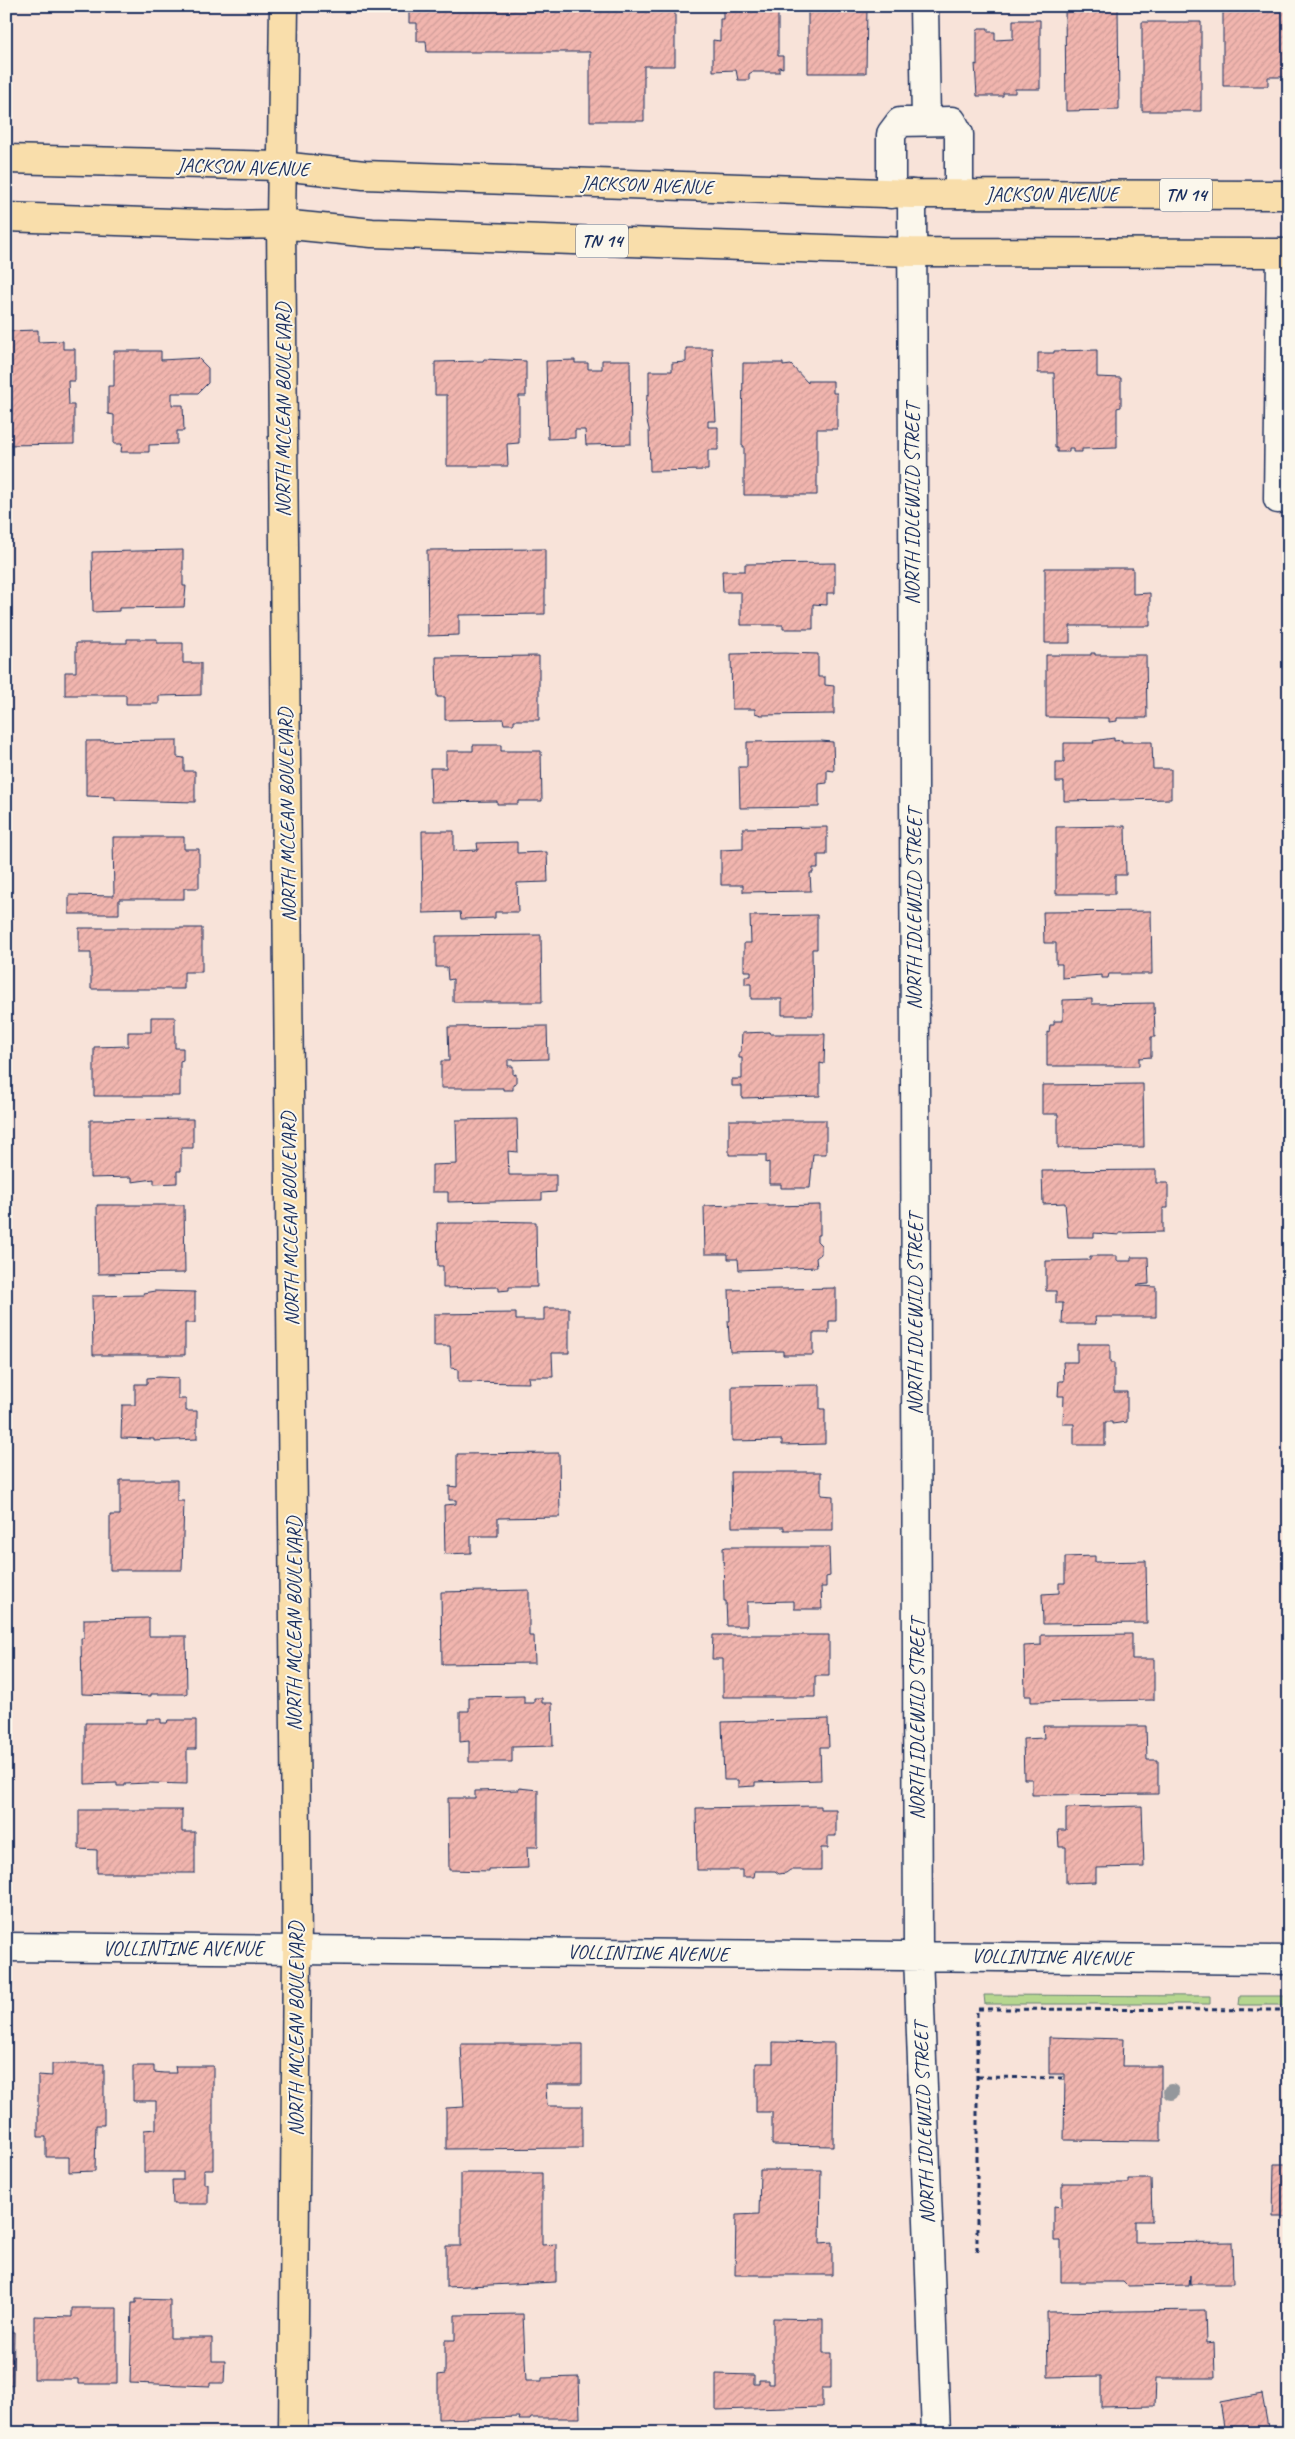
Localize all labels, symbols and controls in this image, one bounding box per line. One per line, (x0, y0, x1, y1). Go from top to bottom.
street label: JACKSON AVENUE (175, 152, 313, 182)
street label: JACKSON AVENUE (579, 170, 717, 200)
road number: TN 14 (1160, 178, 1212, 212)
street label: JACKSON AVENUE (985, 182, 1121, 207)
road number: TN 14 (576, 225, 628, 258)
street label: NORTH MCLEAN BOULEVARD (271, 302, 296, 517)
street label: NORTH IDLEWILD STREET (900, 399, 925, 605)
street label: NORTH MCLEAN BOULEVARD (273, 706, 301, 922)
street label: NORTH IDLEWILD STREET (902, 804, 927, 1010)
street label: NORTH MCLEAN BOULEVARD (276, 1110, 304, 1326)
street label: NORTH IDLEWILD STREET (903, 1209, 928, 1415)
street label: NORTH MCLEAN BOULEVARD (282, 1516, 307, 1731)
street label: NORTH IDLEWILD STREET (905, 1614, 930, 1820)
street label: NORTH MCLEAN BOULEVARD (284, 1921, 309, 2136)
street label: VOLLINTINE AVENUE (102, 1936, 267, 1961)
street label: VOLLINTINE AVENUE (567, 1939, 732, 1967)
street label: VOLLINTINE AVENUE (971, 1943, 1136, 1971)
street label: NORTH IDLEWILD STREET (908, 2018, 940, 2224)

